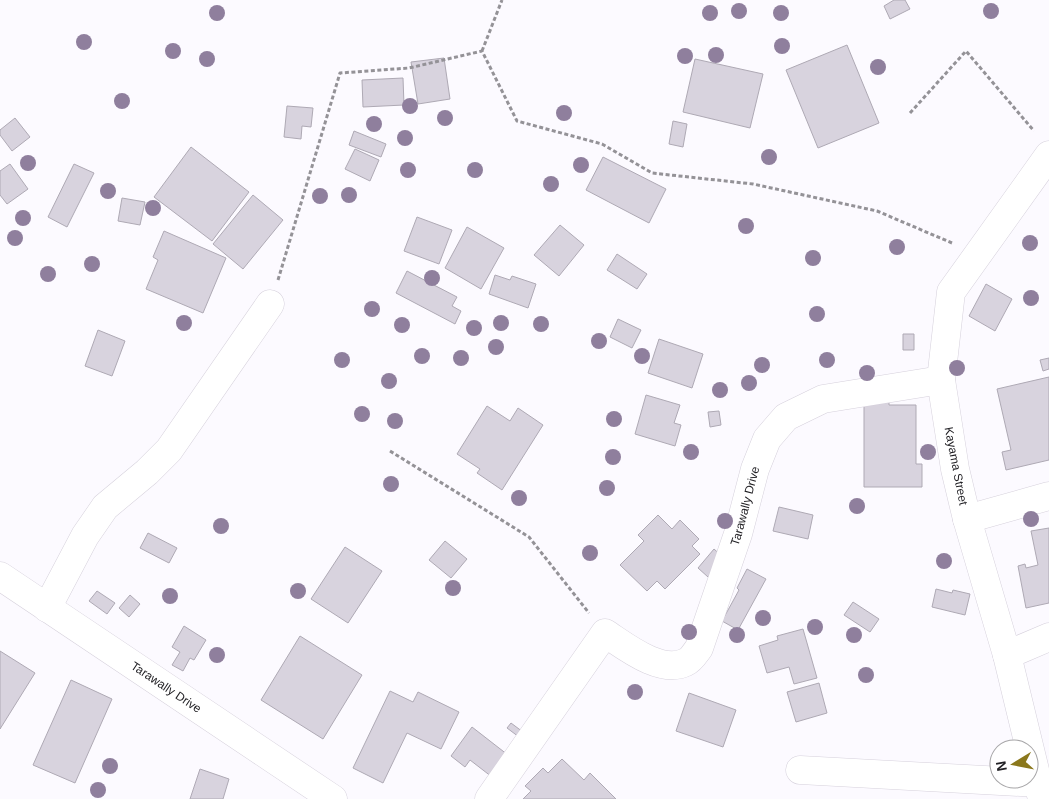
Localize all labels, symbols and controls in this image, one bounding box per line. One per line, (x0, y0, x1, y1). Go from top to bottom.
street label: Kayama Street (942, 426, 971, 507)
street label: Tarawally Drive (728, 465, 762, 547)
street label: Tarawally Drive (128, 659, 204, 716)
north arrow (989, 739, 1039, 789)
text: N (992, 760, 1010, 773)

